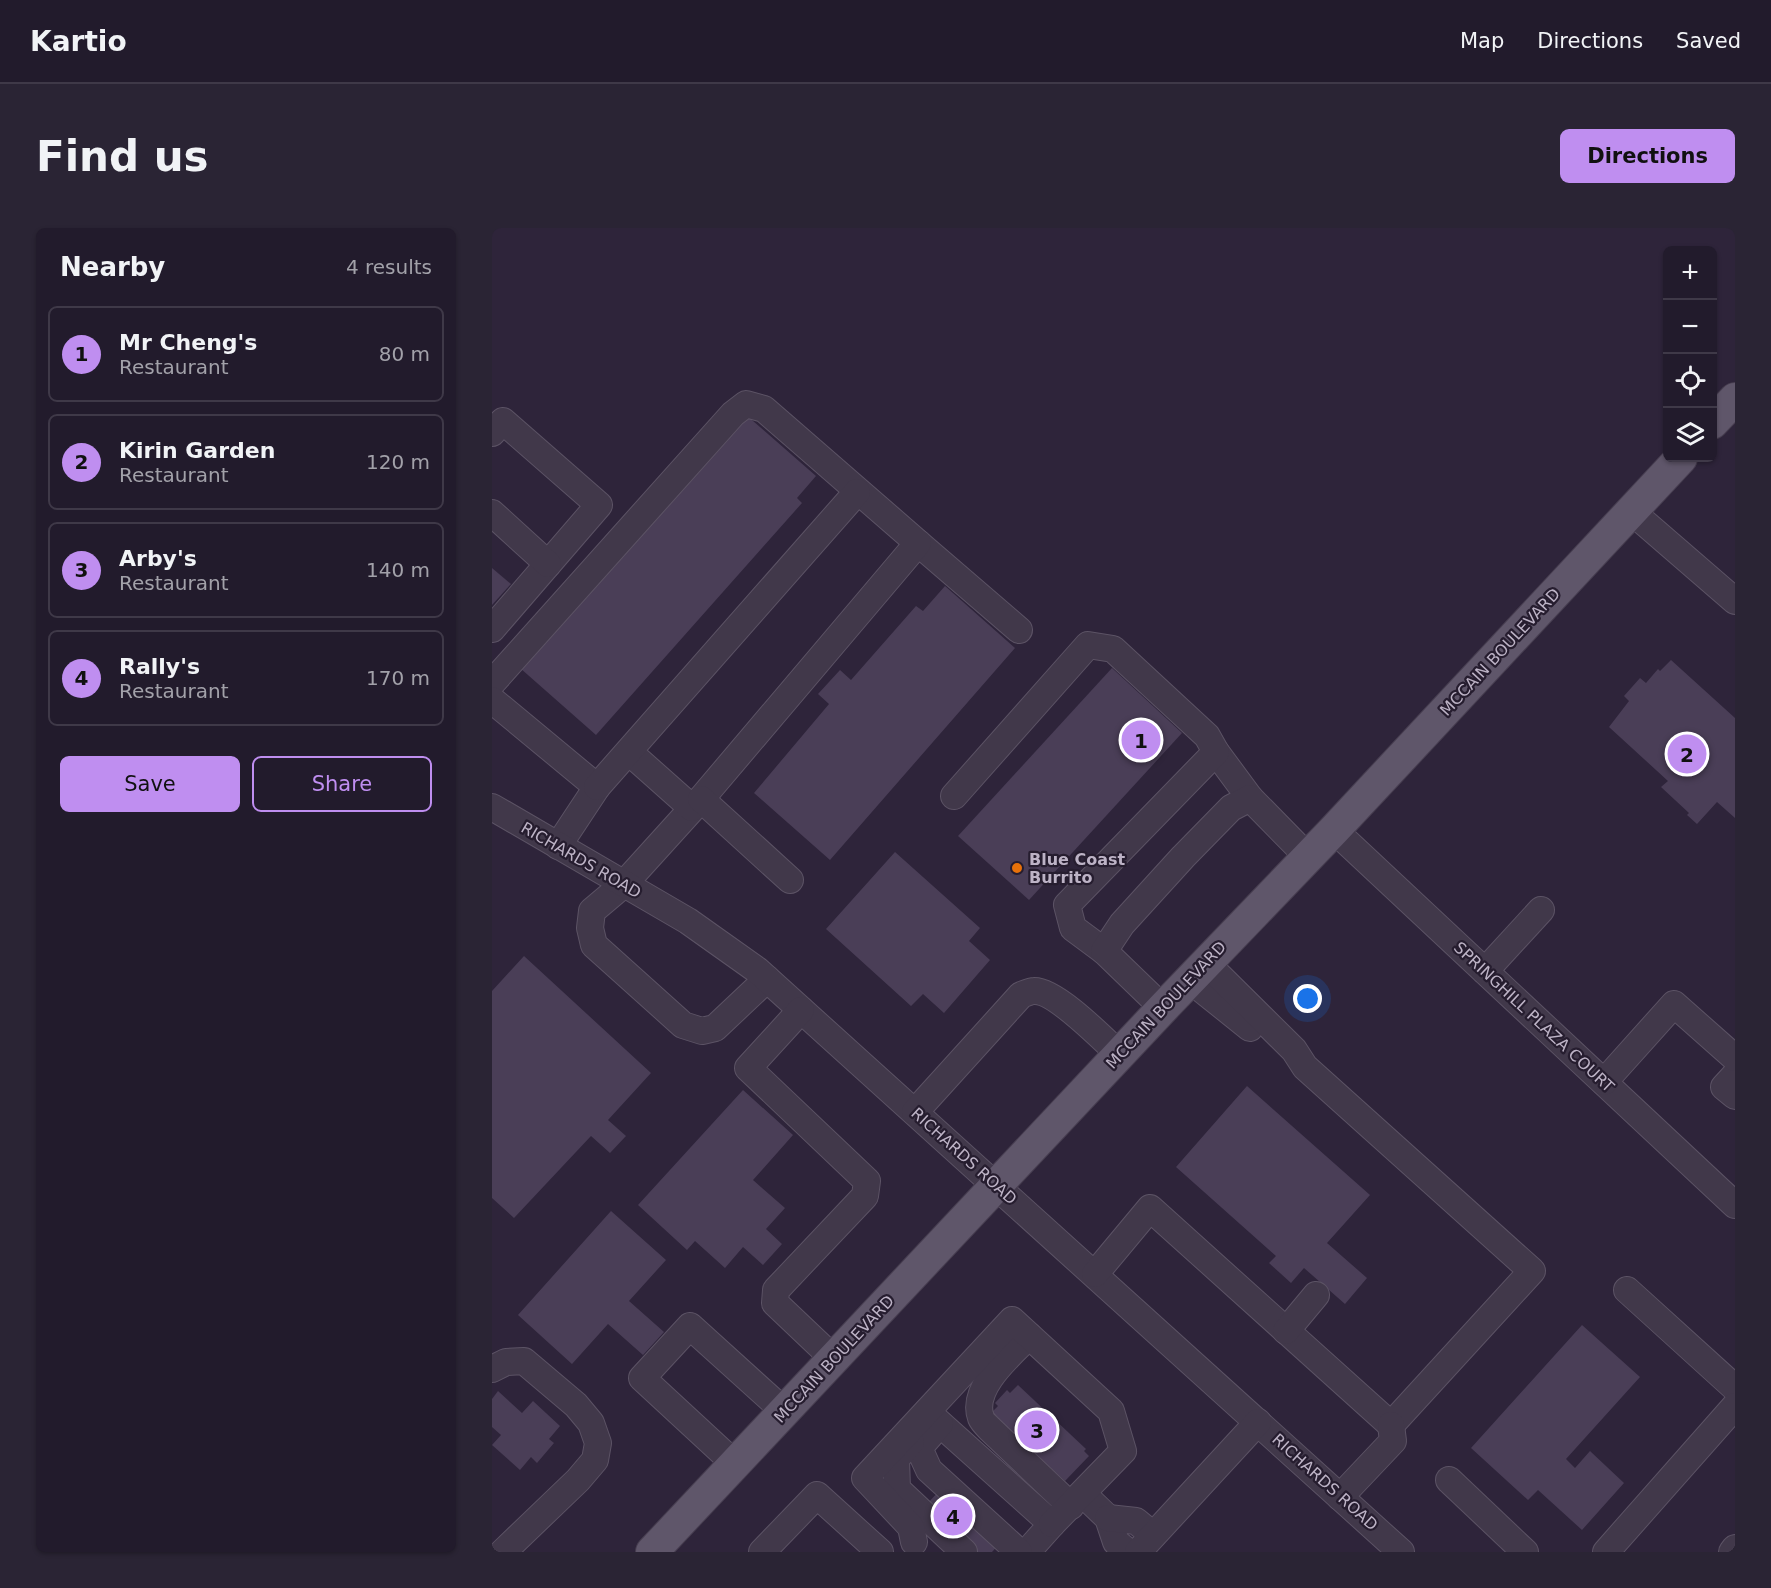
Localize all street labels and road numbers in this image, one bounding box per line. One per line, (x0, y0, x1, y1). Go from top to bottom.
street label: MCCAIN BOULEVARD (1436, 584, 1564, 720)
street label: RICHARDS ROAD (518, 818, 644, 902)
street label: MCCAIN BOULEVARD (1102, 937, 1230, 1073)
street label: SPRINGHILL PLAZA COURT (1450, 938, 1618, 1096)
street label: RICHARDS ROAD (907, 1104, 1021, 1208)
street label: MCCAIN BOULEVARD (770, 1291, 898, 1427)
street label: RICHARDS ROAD (1268, 1430, 1382, 1534)

